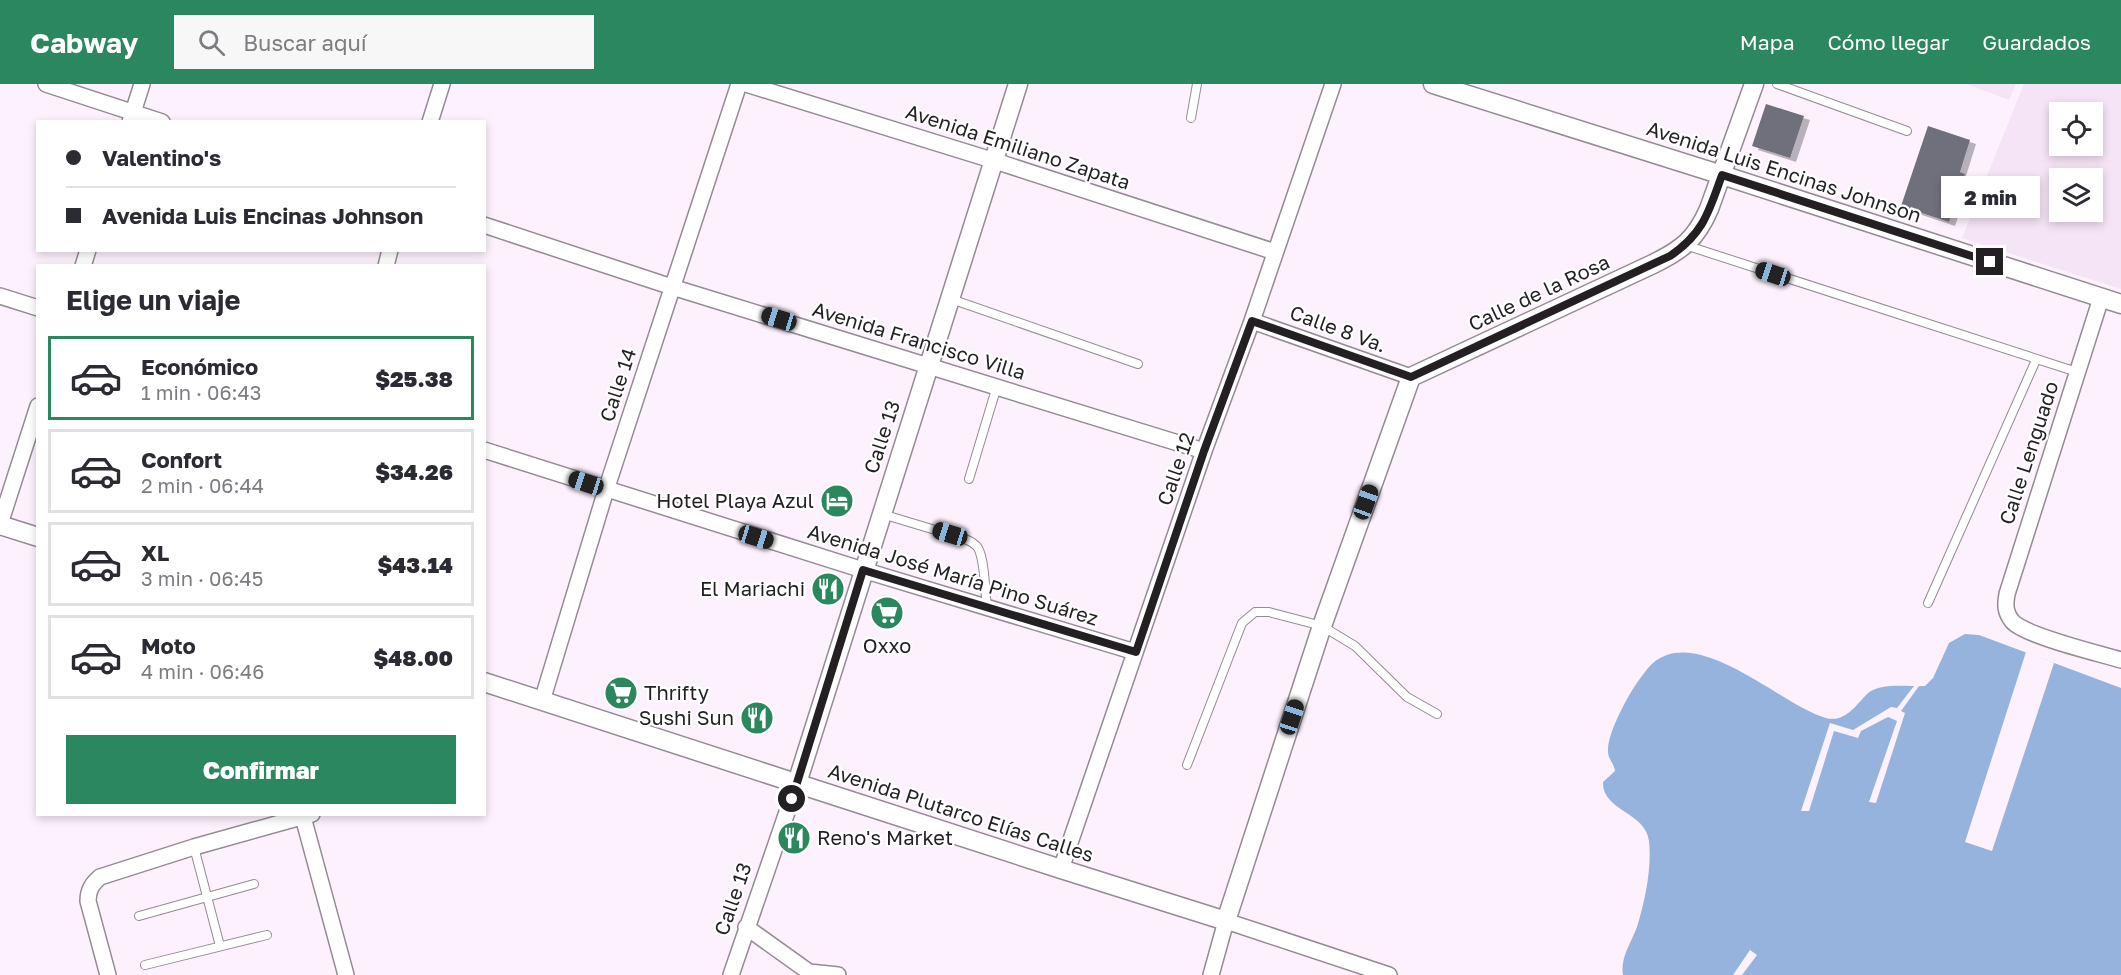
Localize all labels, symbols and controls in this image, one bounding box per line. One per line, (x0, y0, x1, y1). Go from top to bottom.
search box (174, 15, 594, 69)
text: Cabway (30, 26, 138, 59)
icon: search (195, 26, 228, 59)
text: Buscar aquí (243, 29, 367, 56)
text: Mapa (1740, 29, 1795, 55)
text: Cómo llegar (1828, 29, 1949, 55)
text: Guardados (1982, 29, 2091, 55)
street label: Avenida Emiliano Zapata (903, 98, 1134, 194)
map controls (2049, 102, 2103, 222)
button: locate (2049, 102, 2103, 156)
street label: Avenida Luis Encinas Johnson (1644, 115, 1925, 227)
text: Valentino's (102, 144, 221, 171)
button: layers (2049, 168, 2103, 222)
callout: 2 min (1940, 175, 2040, 217)
text: 2 min (1964, 185, 2017, 209)
text: Avenida Luis Encinas Johnson (102, 202, 423, 229)
route end (1976, 248, 2003, 275)
street label: Calle de la Rosa (1464, 249, 1613, 335)
car (1753, 260, 1793, 288)
text: Elige un viaje (66, 284, 240, 316)
street label: Avenida Francisco Villa (810, 296, 1029, 384)
street label: Calle 8 Va. (1287, 300, 1390, 357)
car (759, 305, 799, 333)
street label: Calle 14 (594, 345, 640, 425)
icon: car (69, 351, 123, 405)
text: Económico (141, 353, 258, 380)
text: $25.38 (375, 365, 453, 392)
street label: Calle Lenguado (1994, 378, 2063, 527)
text: 1 min · 06:43 (141, 380, 261, 404)
street label: Calle 13 (858, 397, 904, 476)
street label: Calle 12 (1151, 429, 1199, 508)
icon: car (69, 444, 123, 498)
text: Confort (141, 446, 222, 473)
text: $34.26 (375, 458, 453, 485)
car (566, 469, 606, 497)
text: 2 min · 06:44 (141, 473, 264, 497)
car (1351, 482, 1381, 522)
hotel icon: Hotel Playa Azul (819, 483, 855, 519)
place label: Hotel Playa Azul (656, 488, 814, 512)
street label: Avenida José María Pino Suárez (805, 518, 1101, 630)
car (930, 520, 970, 548)
car (736, 523, 776, 551)
icon: car (69, 537, 123, 591)
text: XL (141, 539, 169, 566)
text: $43.14 (378, 551, 453, 578)
text: 3 min · 06:45 (141, 566, 263, 590)
restaurant icon: El Mariachi (810, 571, 846, 607)
place label: El Mariachi (700, 576, 805, 600)
supermarket icon: Oxxo (869, 595, 905, 631)
icon: car (69, 630, 123, 684)
text: Moto (141, 632, 196, 659)
place label: Oxxo (863, 633, 911, 657)
text: $48.00 (374, 644, 453, 671)
text: 4 min · 06:46 (141, 659, 264, 683)
supermarket icon: Thrifty (603, 675, 639, 711)
place label: Thrifty (644, 680, 709, 704)
car (1278, 697, 1306, 737)
restaurant icon: Sushi Sun (739, 700, 775, 736)
place label: Sushi Sun (639, 705, 734, 729)
button: Confirmar (66, 735, 456, 804)
street label: Avenida Plutarco Elías Calles (825, 758, 1097, 866)
route start (778, 785, 805, 812)
restaurant icon: Reno's Market (776, 820, 812, 856)
place label: Reno's Market (817, 825, 953, 849)
street label: Calle 13 (708, 859, 756, 938)

